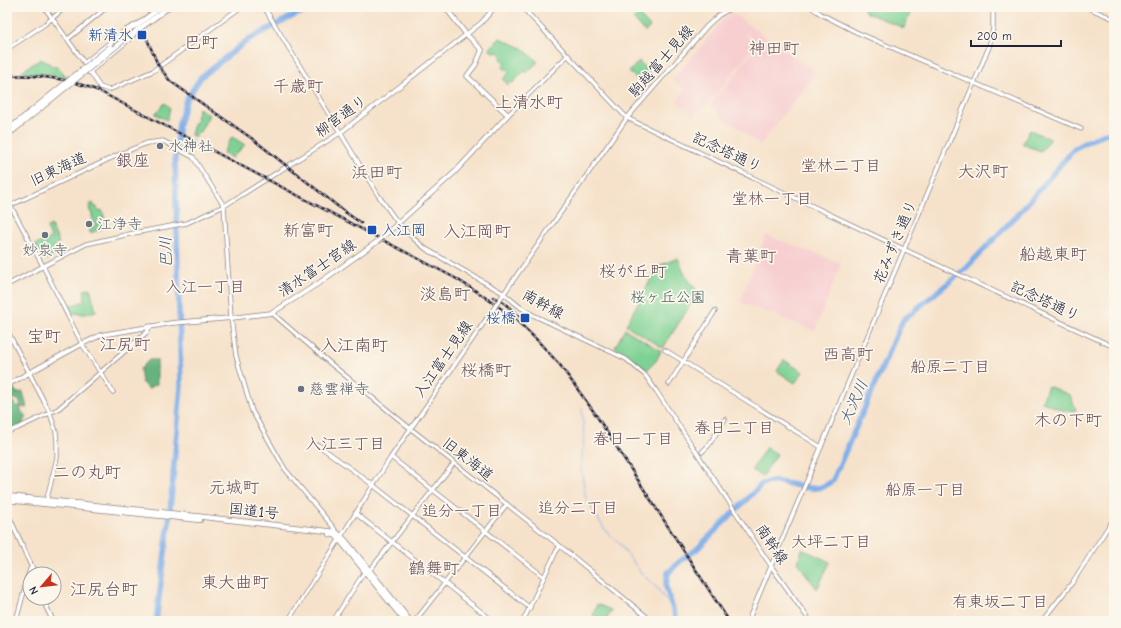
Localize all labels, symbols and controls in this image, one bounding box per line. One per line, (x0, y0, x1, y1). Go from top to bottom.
street label: 駒越富士見線 (625, 21, 697, 101)
scale bar (971, 22, 1061, 48)
place label: 新清水 (88, 26, 133, 44)
marker: 新清水 (136, 29, 148, 41)
text: 200 m (977, 29, 1012, 43)
district label: 巴町 (184, 33, 218, 52)
district label: 神田町 (749, 39, 800, 58)
district label: 千歳町 (273, 77, 324, 96)
street label: 柳宮通り (311, 91, 371, 141)
district label: 上清水町 (495, 93, 563, 112)
street label: 記念塔通り (689, 128, 765, 176)
place label: 水神社 (168, 137, 213, 155)
marker: 水神社 (155, 141, 165, 151)
street label: 旧東海道 (27, 148, 89, 190)
district label: 銀座 (116, 151, 150, 170)
district label: 堂林二丁目 (801, 157, 881, 175)
district label: 大沢町 (958, 162, 1009, 181)
district label: 浜田町 (352, 163, 403, 182)
district label: 堂林一丁目 (732, 190, 812, 208)
street label: 花みずき通り (869, 197, 921, 287)
place label: 江浄寺 (97, 215, 142, 233)
marker: 江浄寺 (84, 219, 94, 229)
district label: 新富町 (283, 221, 334, 240)
place label: 入江岡 (381, 221, 426, 239)
district label: 入江岡町 (443, 222, 511, 241)
marker: 入江岡 (366, 224, 378, 236)
marker: 妙泉寺 (40, 230, 50, 240)
street label: 清水富士宮線 (275, 235, 359, 301)
water label: 巴川 (157, 236, 175, 268)
place label: 妙泉寺 (22, 241, 68, 259)
district label: 船越東町 (1019, 245, 1087, 264)
district label: 青葉町 (726, 247, 777, 266)
district label: 桜が丘町 (599, 262, 667, 281)
street label: 記念塔通り (1007, 277, 1083, 325)
district label: 入江一丁目 (165, 278, 245, 296)
district label: 淡島町 (420, 285, 471, 304)
street label: 南幹線 (519, 285, 567, 323)
park label: 桜ヶ丘公園 (630, 288, 706, 306)
place label: 桜橋 (486, 309, 516, 327)
marker: 桜橋 (519, 312, 531, 324)
street label: 入江富士見線 (410, 317, 476, 401)
district label: 宝町 (27, 327, 61, 346)
district label: 江尻町 (100, 335, 151, 354)
district label: 入江南町 (320, 336, 388, 355)
district label: 西高町 (823, 345, 874, 364)
district label: 船原二丁目 (910, 358, 990, 376)
district label: 桜橋町 (461, 361, 512, 380)
water label: 大沢川 (836, 377, 872, 428)
place label: 慈雲禅寺 (309, 380, 369, 398)
marker: 慈雲禅寺 (296, 384, 306, 394)
district label: 木の下町 (1034, 411, 1102, 430)
district label: 春日二丁目 (694, 419, 774, 437)
district label: 春日一丁目 (593, 430, 673, 448)
street label: 旧東海道 (439, 433, 497, 485)
district label: 入江三丁目 (305, 435, 385, 453)
district label: 二の丸町 (53, 463, 121, 482)
district label: 元城町 (209, 478, 260, 497)
district label: 船原一丁目 (885, 481, 965, 499)
street label: 国道1号 (228, 499, 280, 523)
district label: 追分二丁目 (538, 499, 618, 517)
district label: 追分一丁目 (422, 502, 502, 520)
street label: 南幹線 (752, 520, 792, 568)
district label: 大坪二丁目 (791, 533, 871, 551)
district label: 鶴舞町 (409, 559, 460, 578)
north arrow (22, 566, 62, 606)
district label: 東大曲町 (201, 573, 269, 592)
district label: 江尻台町 (70, 580, 138, 599)
text: N (26, 584, 41, 597)
district label: 有東坂二丁目 (952, 593, 1048, 611)

